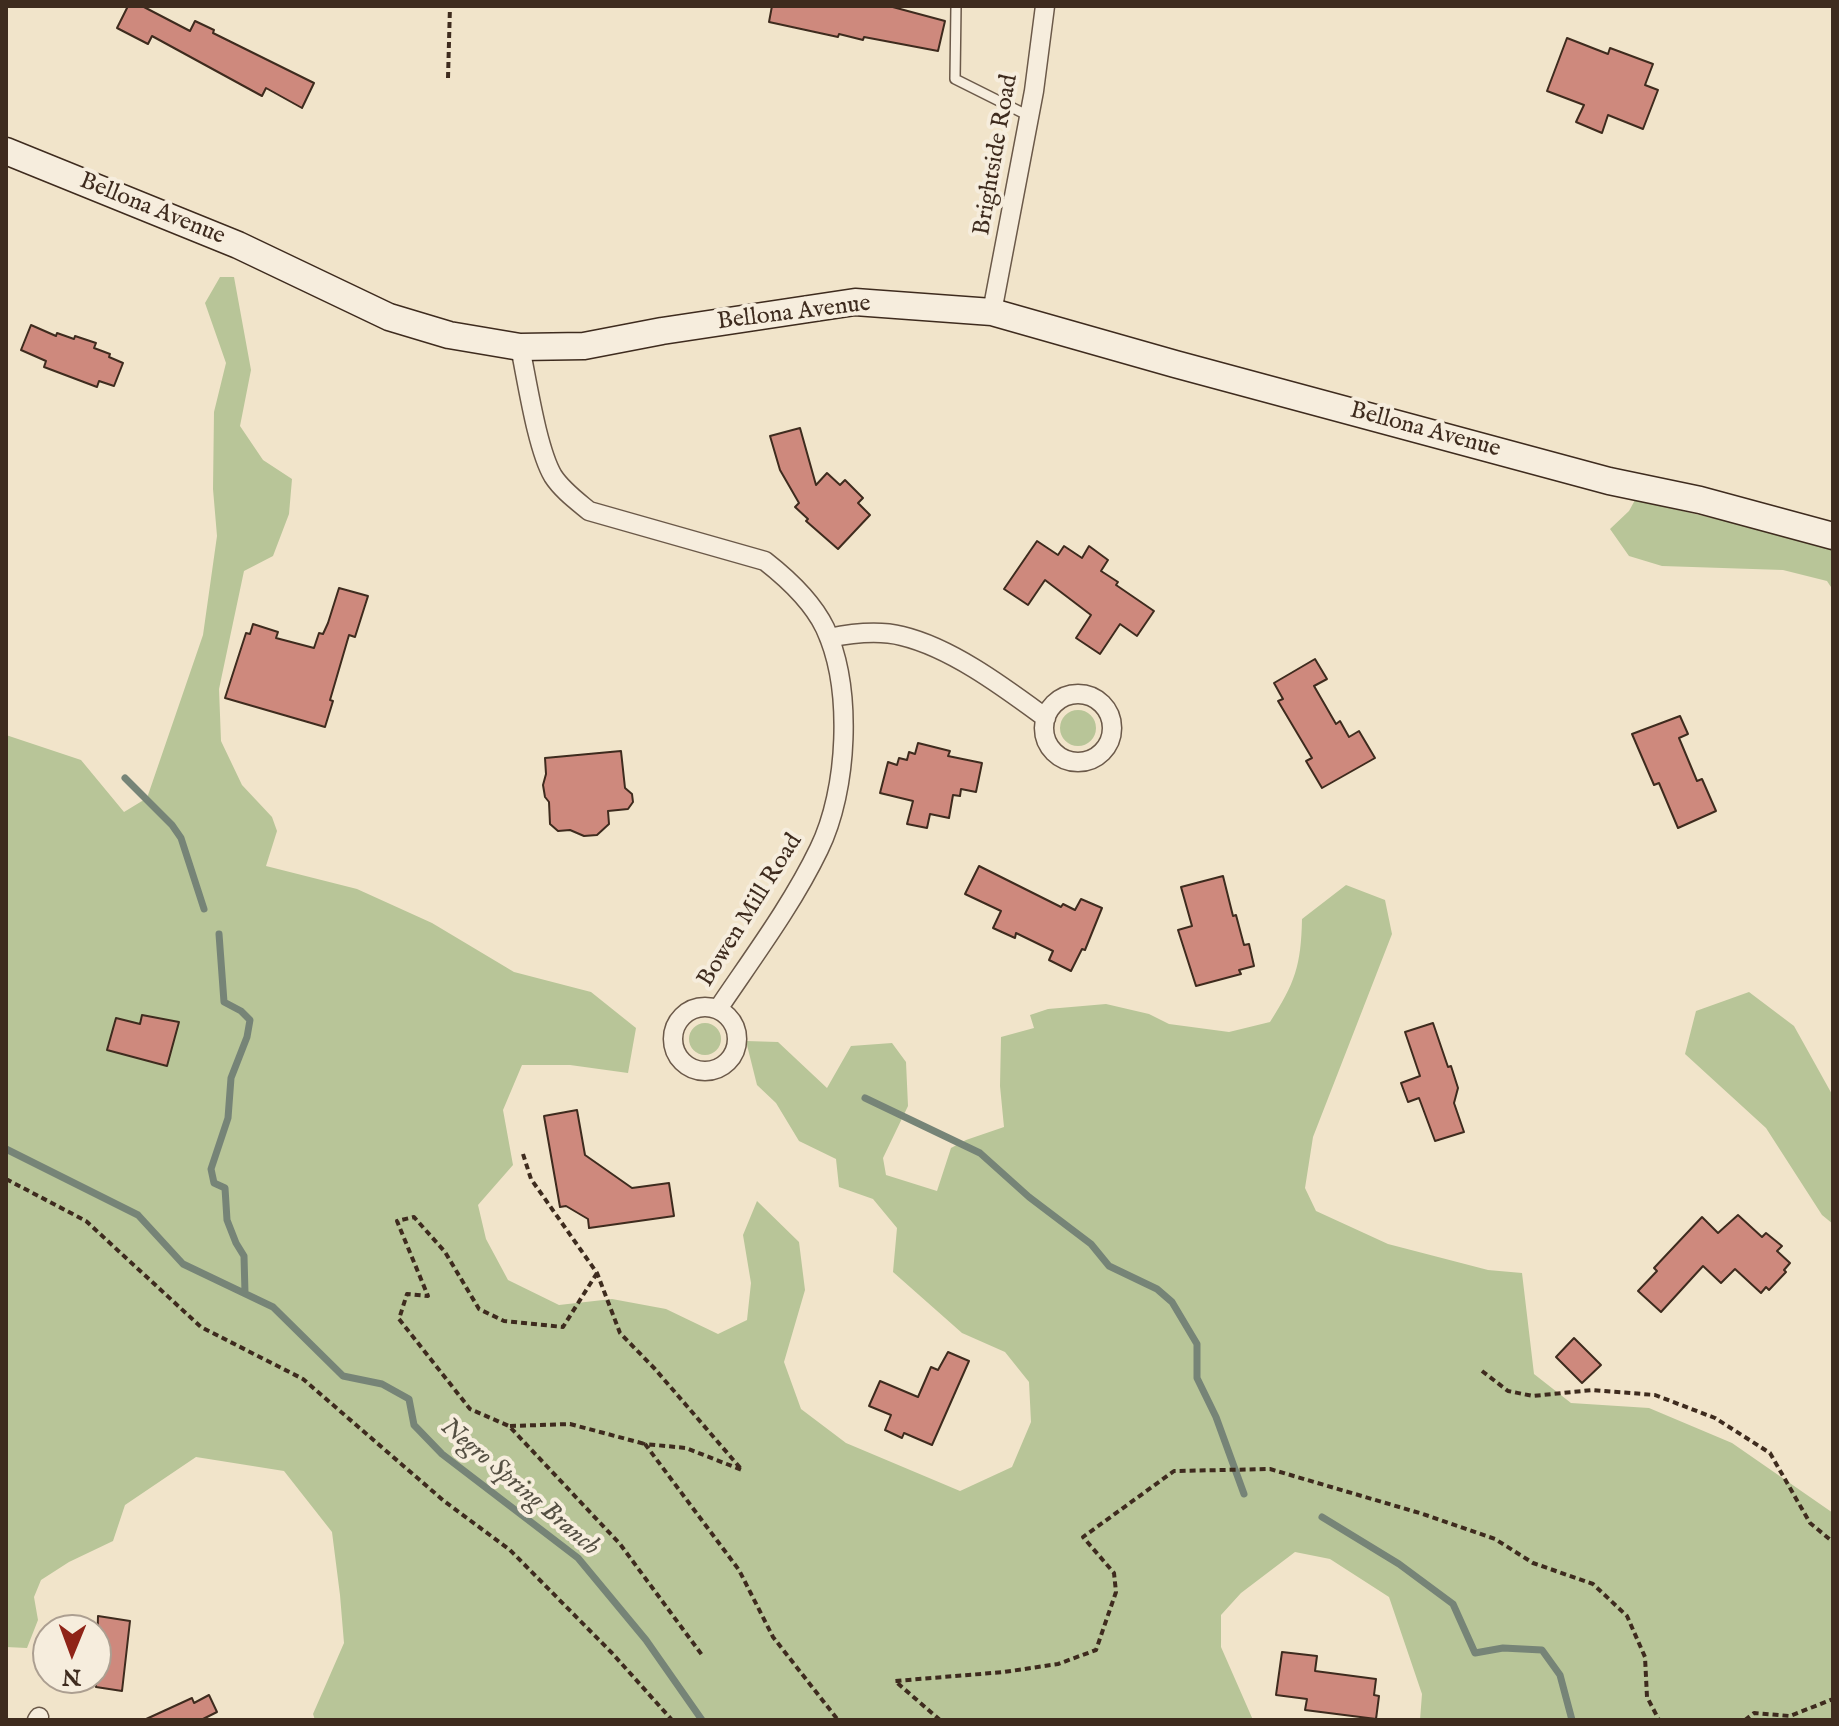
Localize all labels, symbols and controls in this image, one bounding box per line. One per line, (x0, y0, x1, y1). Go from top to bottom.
street label: Brightside Road (969, 72, 1025, 238)
street label: Bellona Avenue (75, 168, 229, 252)
street label: Bellona Avenue (716, 290, 872, 338)
street label: Bellona Avenue (1347, 397, 1503, 465)
street label: Bowen Mill Road (692, 829, 810, 993)
water label: Negro Spring Branch (433, 1412, 605, 1564)
north arrow (32, 1614, 112, 1694)
text: N (62, 1662, 81, 1690)

